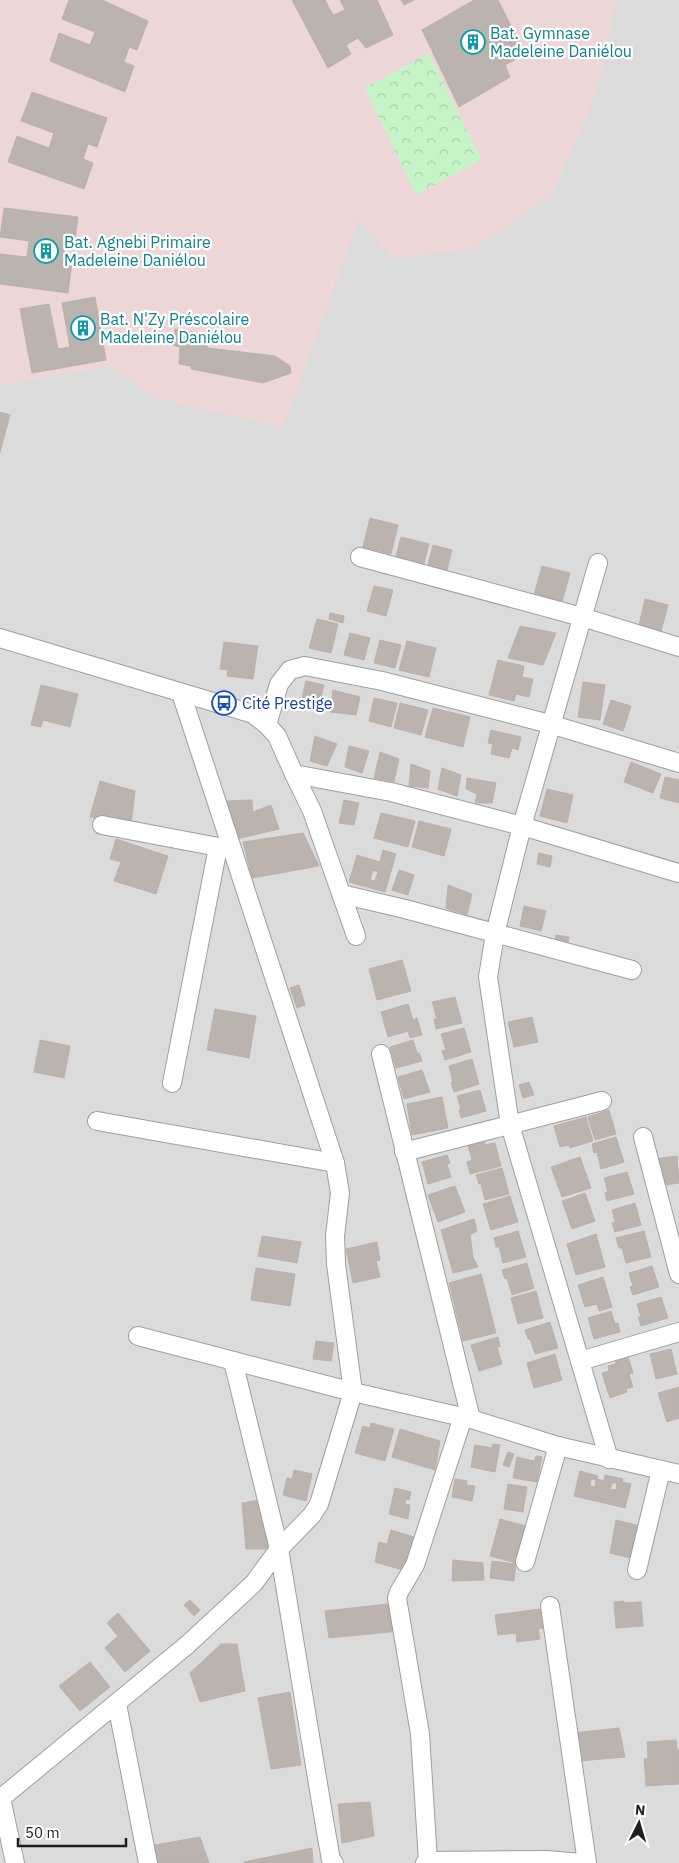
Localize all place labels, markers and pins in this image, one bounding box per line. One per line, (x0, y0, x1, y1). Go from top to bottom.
place label: Bat. Gymnase Madeleine Daniélou (490, 23, 632, 61)
building icon: Bat. Gymnase Madeleine Daniélou (460, 29, 486, 55)
place label: Bat. Agnebi Primaire Madeleine Daniélou (64, 232, 211, 270)
building icon: Bat. Agnebi Primaire Madeleine Daniélou (33, 238, 59, 264)
place label: Bat. N'Zy Préscolaire Madeleine Daniélou (100, 309, 249, 347)
building icon: Bat. N'Zy Préscolaire Madeleine Daniélou (70, 315, 96, 341)
bus stop icon: Cité Prestige (211, 690, 237, 716)
place label: Cité Prestige (242, 693, 333, 713)

